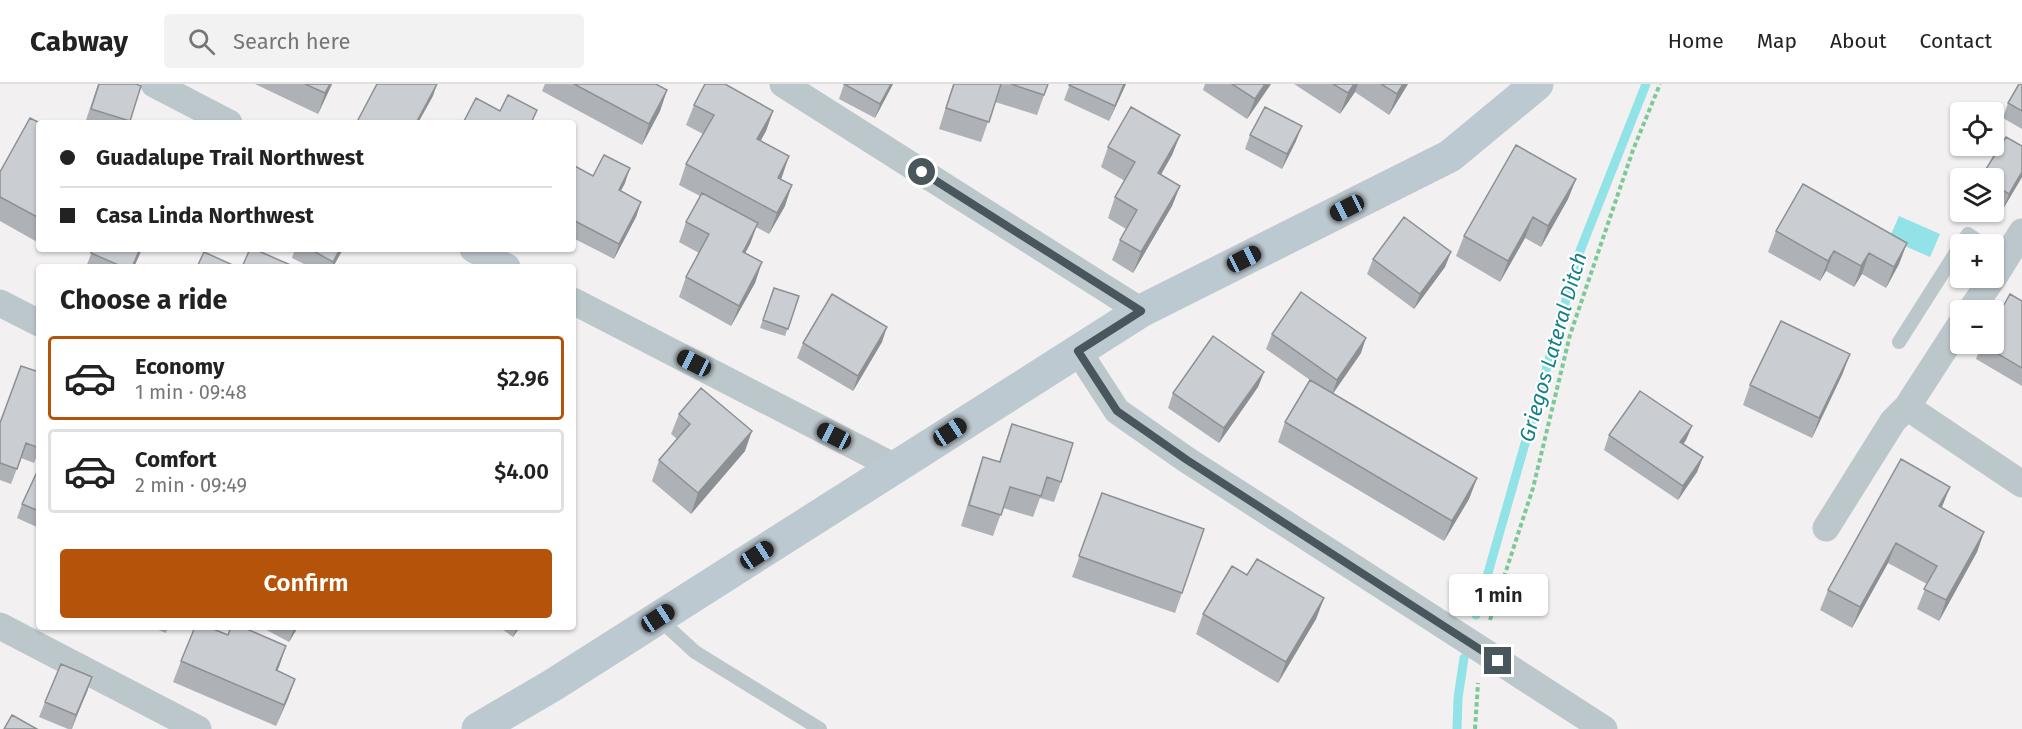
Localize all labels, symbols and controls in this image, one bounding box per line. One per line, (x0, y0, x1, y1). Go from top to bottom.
search box (164, 14, 584, 68)
text: Cabway (30, 25, 128, 58)
icon: search (185, 25, 218, 58)
text: Search here (233, 28, 350, 55)
text: Home (1668, 28, 1724, 54)
text: Map (1757, 28, 1797, 54)
text: About (1830, 28, 1887, 54)
text: Contact (1920, 28, 1992, 54)
map controls (1950, 102, 2004, 354)
button: locate (1950, 102, 2004, 156)
text: Guadalupe Trail Northwest (96, 144, 364, 171)
route start (908, 158, 935, 185)
button: layers (1950, 168, 2004, 222)
car (1327, 192, 1367, 224)
text: Casa Linda Northwest (96, 202, 314, 229)
button: + (1950, 234, 2004, 288)
car (1224, 243, 1264, 275)
water label: Griegos Lateral Ditch (1513, 249, 1593, 445)
text: Choose a ride (60, 284, 227, 316)
button: − (1950, 300, 2004, 354)
car (674, 347, 714, 379)
icon: car (63, 351, 117, 405)
text: Economy (135, 353, 224, 380)
text: $2.96 (497, 365, 549, 392)
text: 1 min · 09:48 (135, 380, 247, 404)
car (930, 415, 970, 449)
car (814, 420, 854, 452)
icon: car (63, 444, 117, 498)
text: Comfort (135, 446, 216, 473)
text: $4.00 (494, 458, 549, 485)
text: 2 min · 09:49 (135, 473, 247, 497)
car (737, 538, 777, 572)
button: Confirm (60, 549, 552, 618)
callout: 1 min (1448, 574, 1547, 616)
text: 1 min (1474, 583, 1523, 607)
car (638, 601, 678, 635)
route end (1484, 647, 1511, 674)

